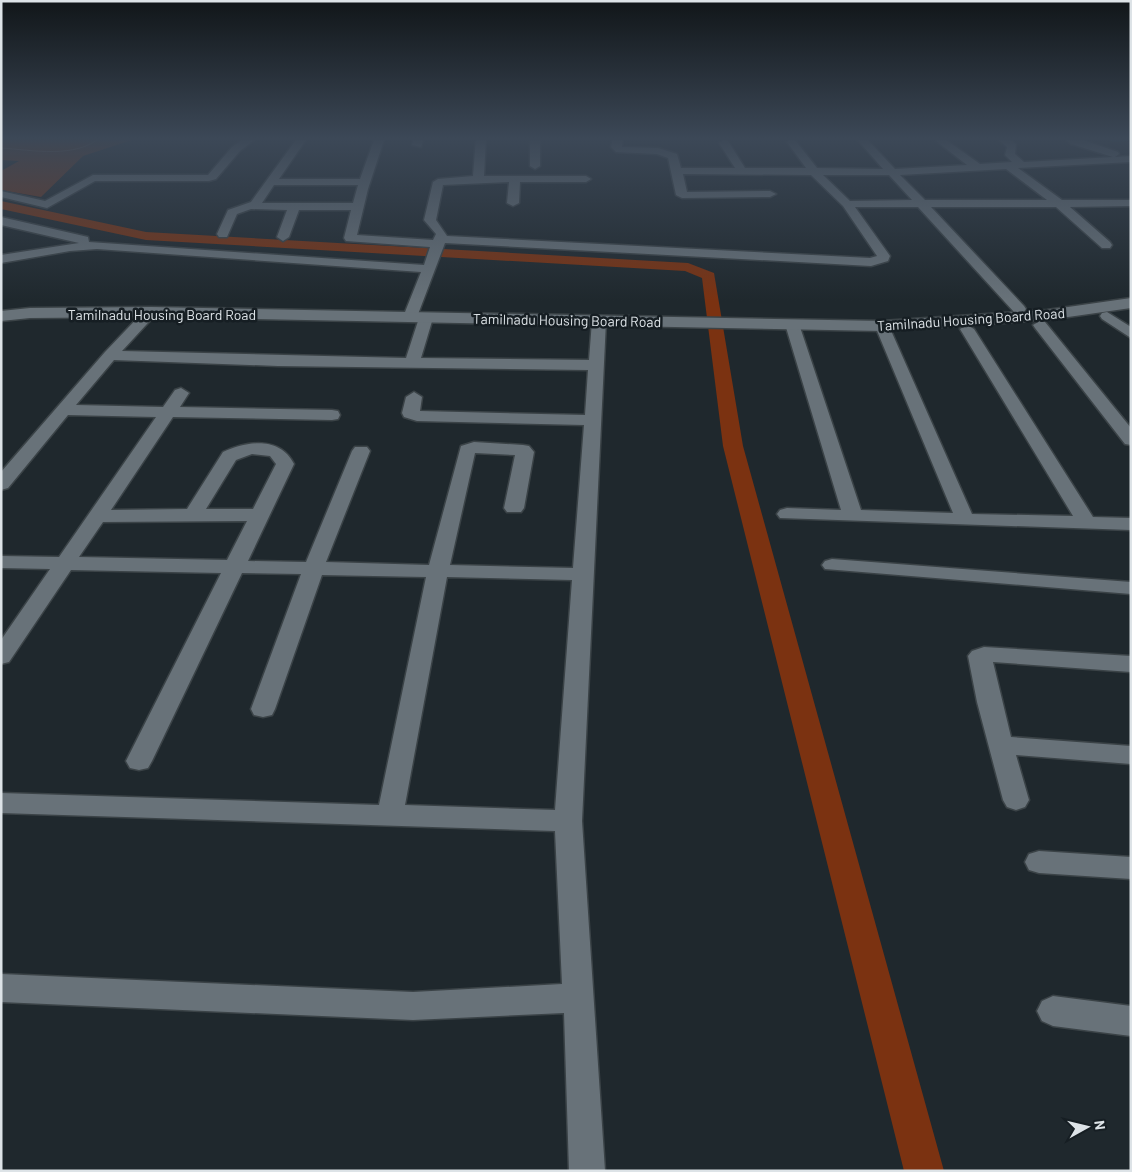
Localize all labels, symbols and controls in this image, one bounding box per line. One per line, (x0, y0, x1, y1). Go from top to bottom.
street label: Tamilnadu Housing Board Road (876, 304, 1066, 334)
street label: Tamilnadu Housing Board Road (68, 306, 256, 323)
street label: Tamilnadu Housing Board Road (473, 310, 661, 330)
north arrow (1062, 1102, 1112, 1152)
text: N (1091, 1119, 1109, 1131)

